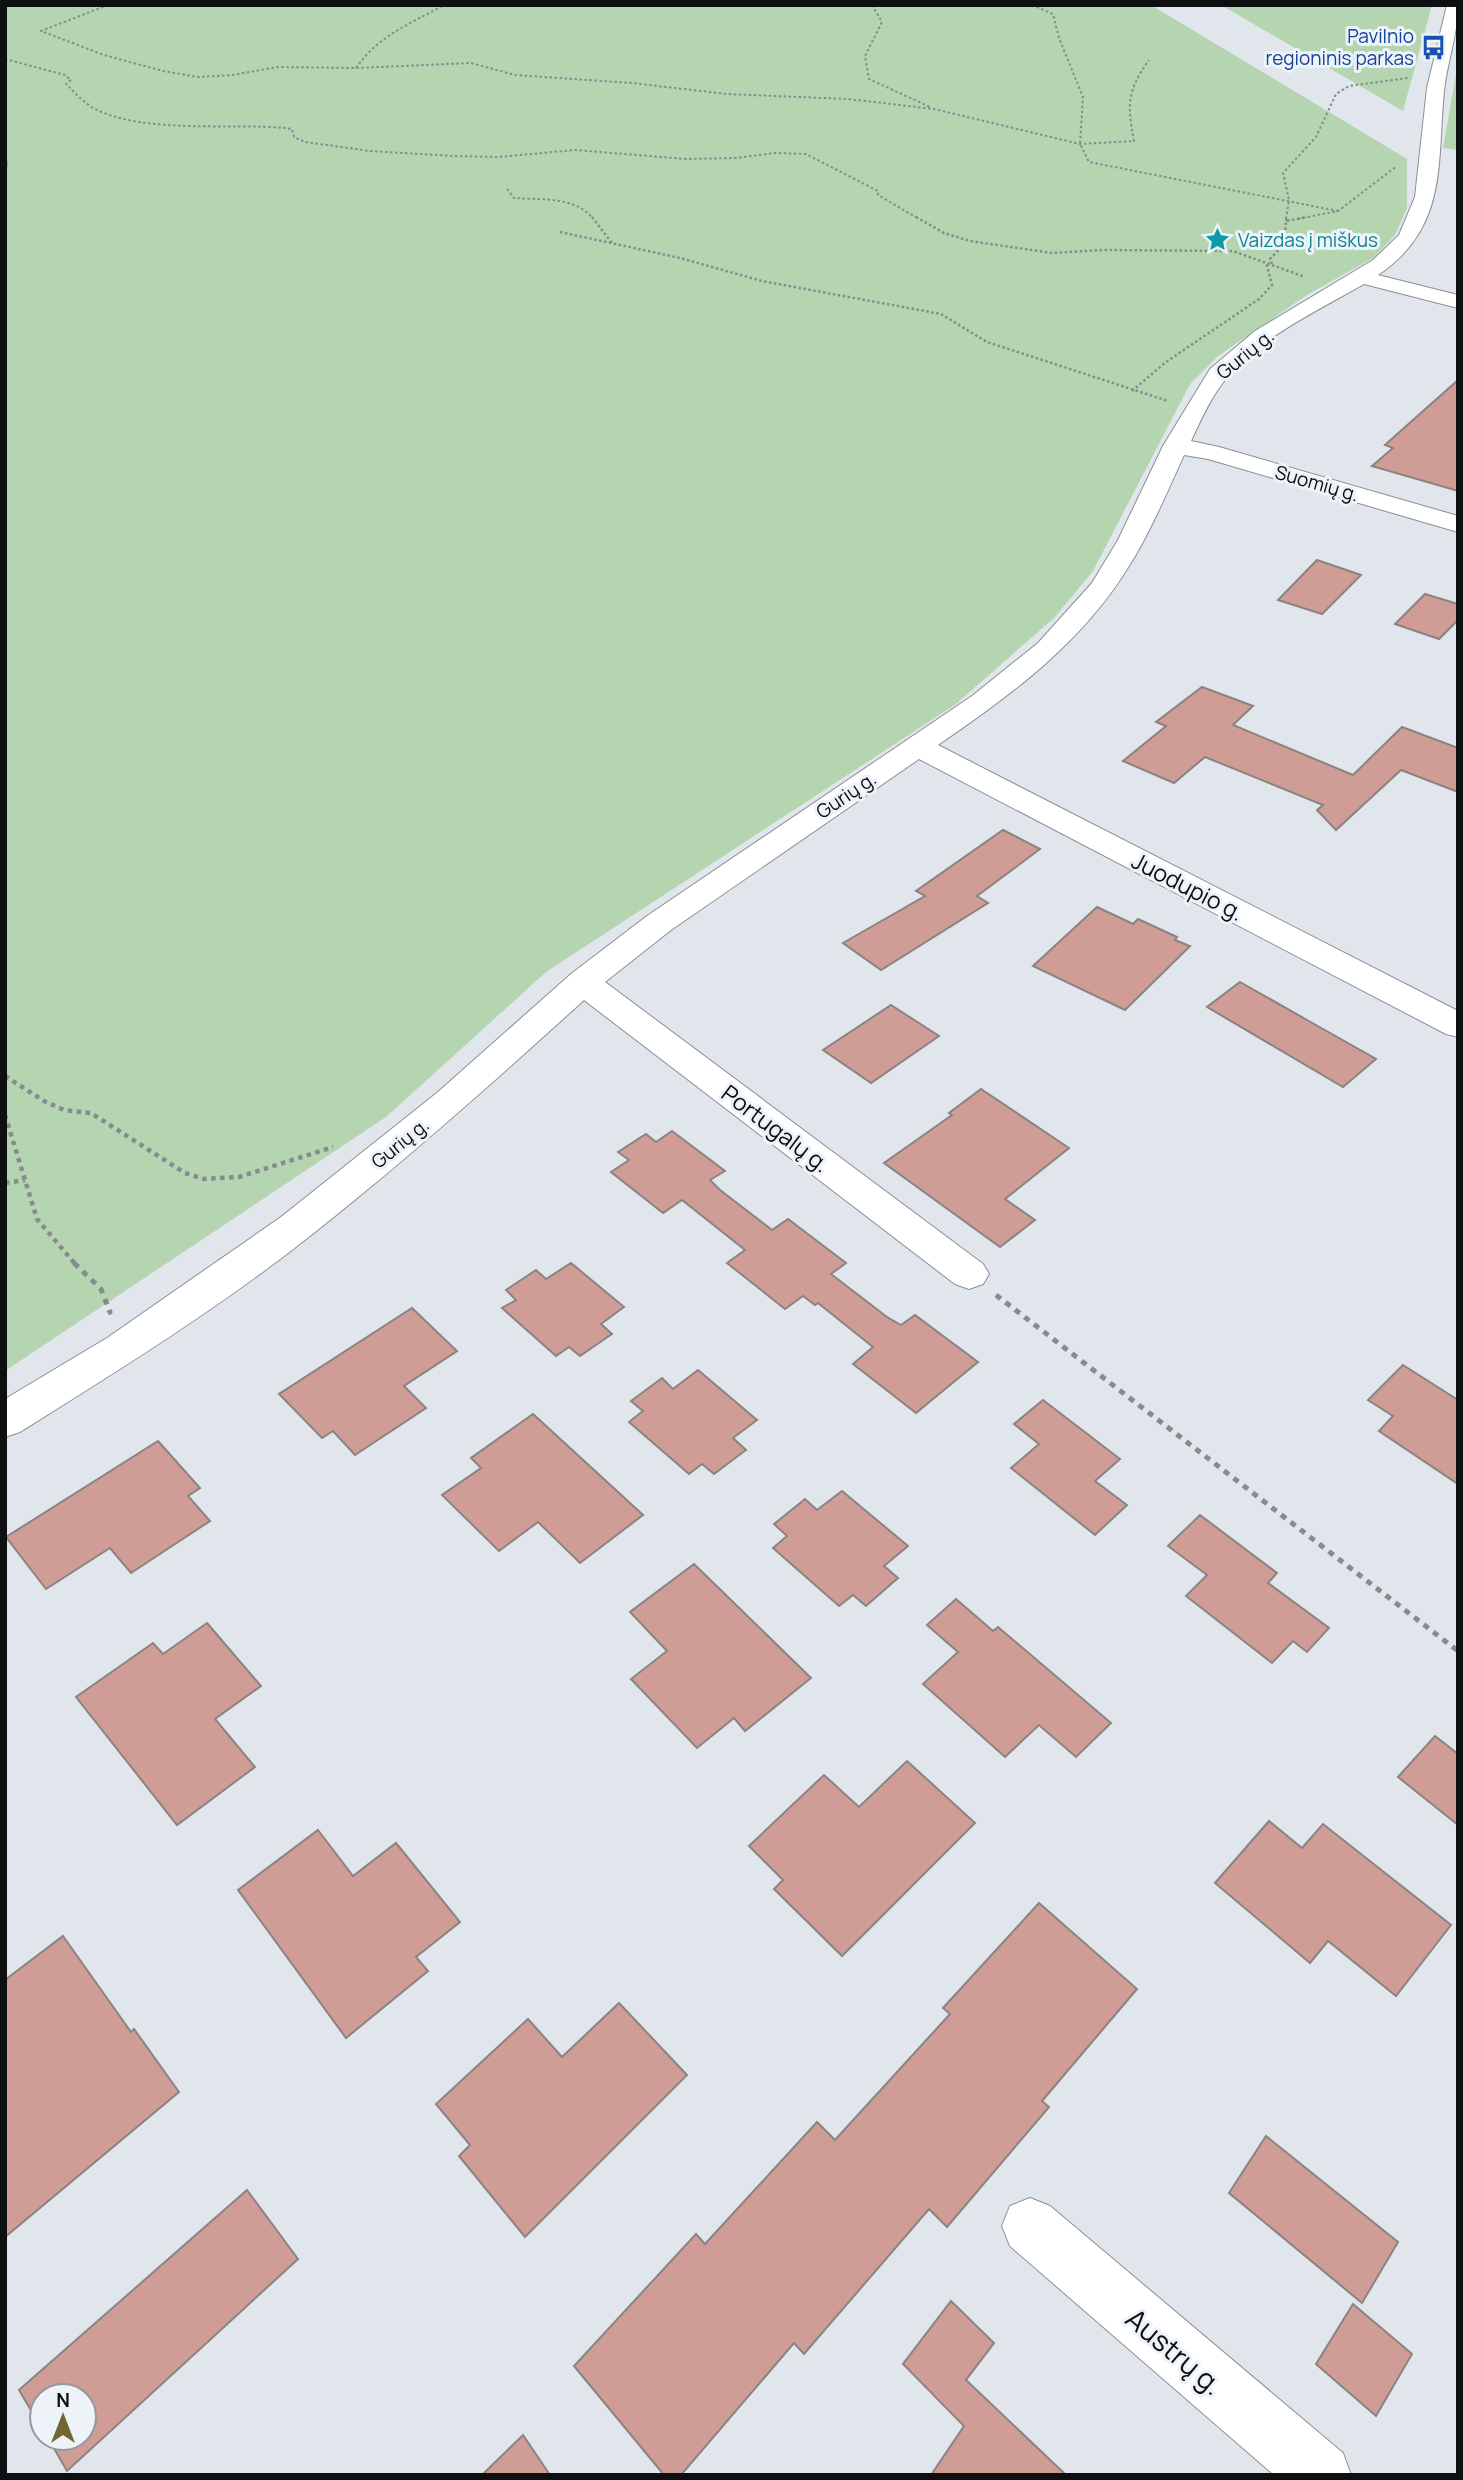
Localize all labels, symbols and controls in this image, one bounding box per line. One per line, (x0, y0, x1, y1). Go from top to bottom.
place label: Pavilnio regioninis parkas (1265, 23, 1414, 71)
bus stop icon: Pavilnio regioninis parkas (1420, 33, 1448, 61)
place icon: Vaizdas į miškus (1204, 226, 1232, 254)
place label: Vaizdas į miškus (1238, 227, 1378, 253)
street label: Gurių g. (1211, 323, 1279, 385)
street label: Suomių g. (1272, 459, 1362, 507)
street label: Gurių g. (811, 765, 881, 825)
street label: Juodupio g. (1126, 844, 1250, 928)
street label: Portugalų g. (715, 1077, 837, 1179)
street label: Gurių g. (366, 1112, 434, 1174)
street label: Austrų g. (1118, 2299, 1232, 2403)
north arrow (28, 2382, 98, 2452)
text: N (56, 2387, 70, 2413)

